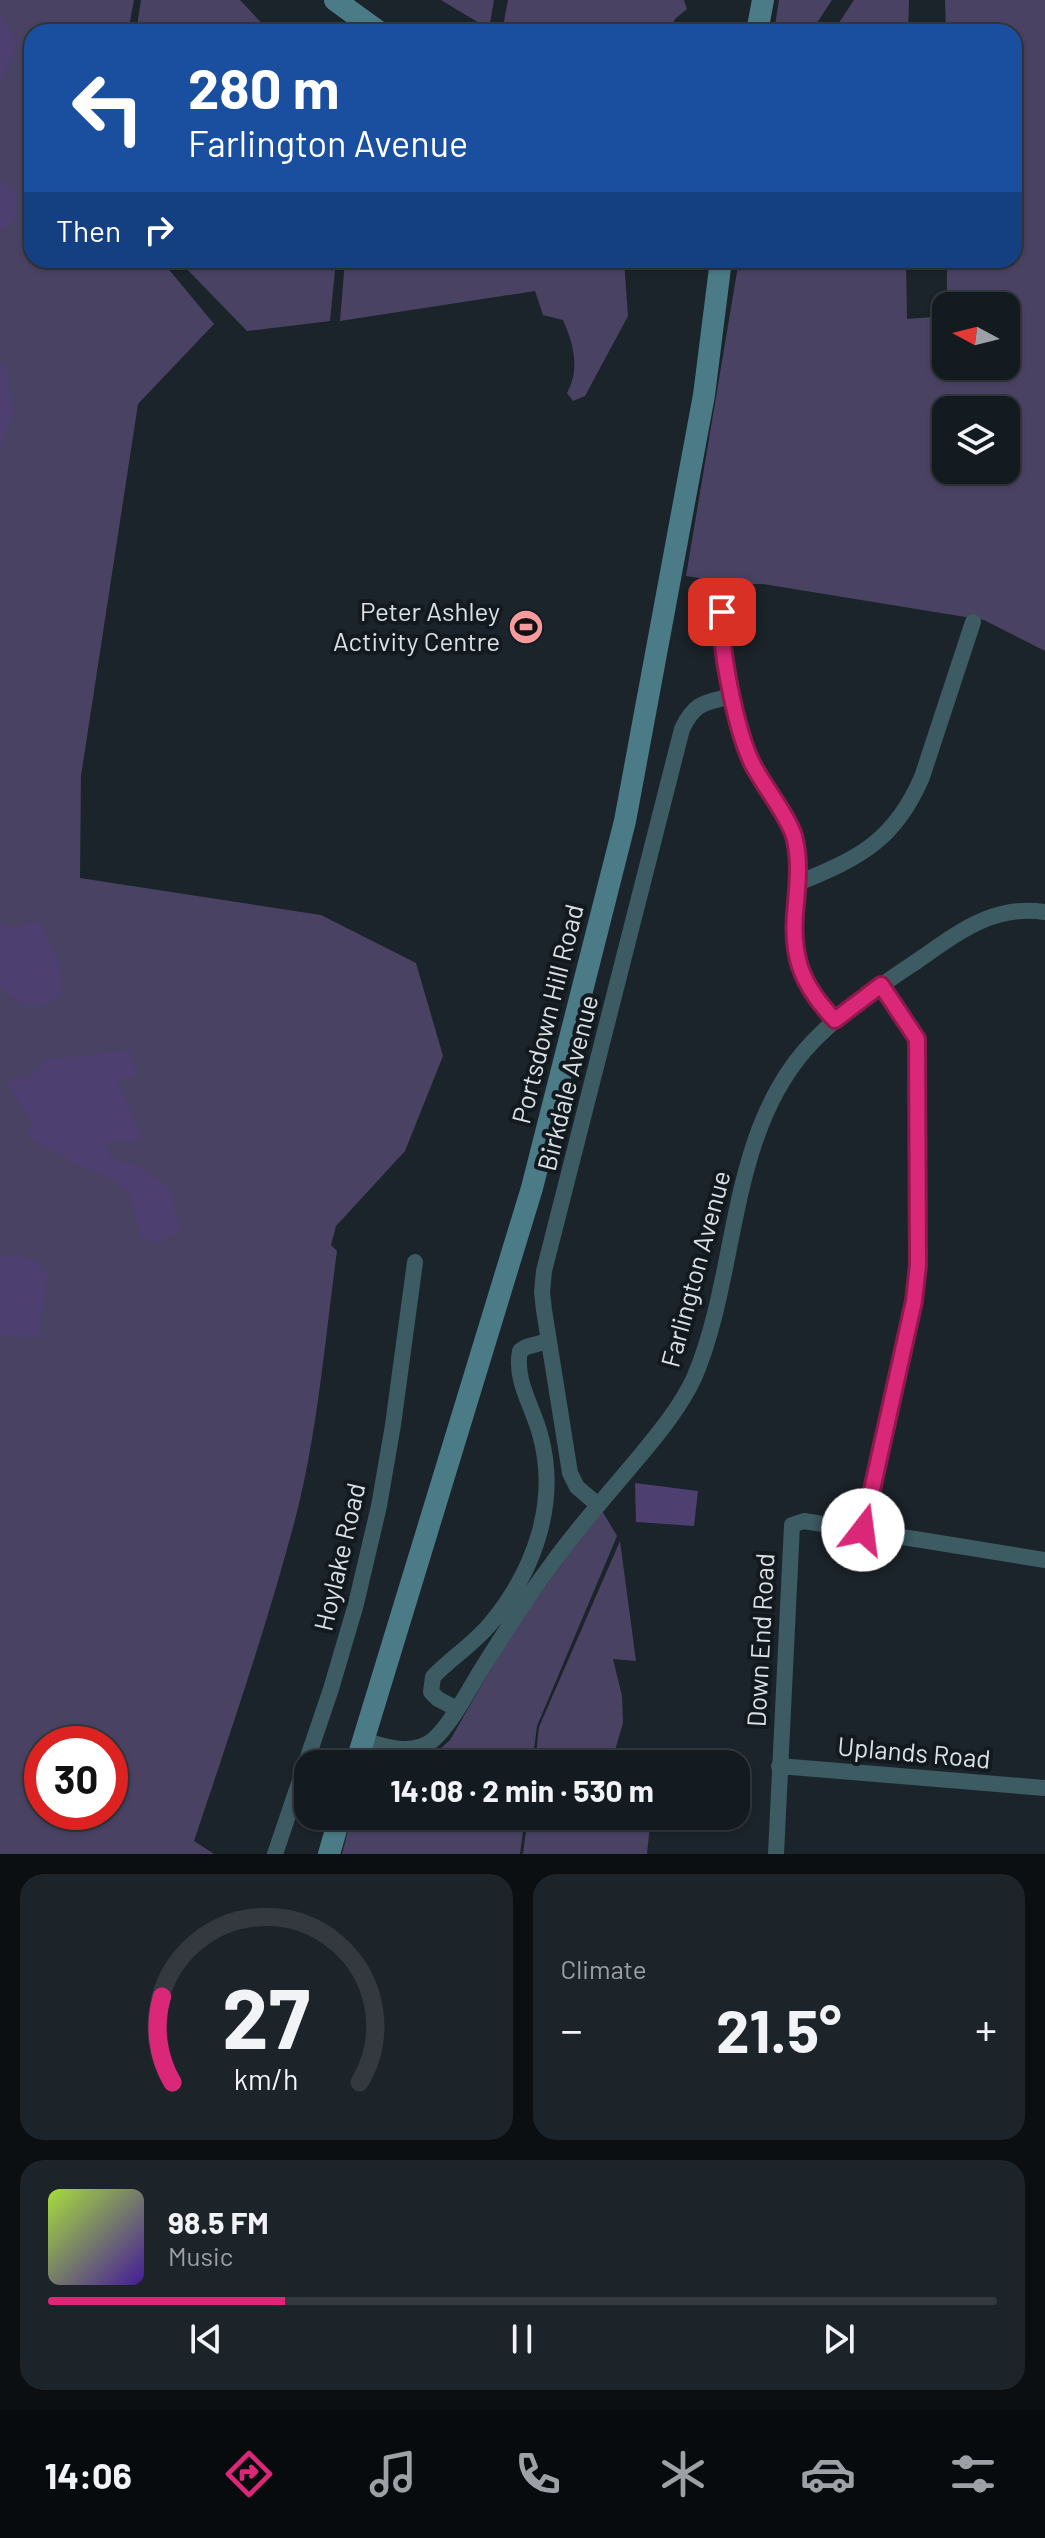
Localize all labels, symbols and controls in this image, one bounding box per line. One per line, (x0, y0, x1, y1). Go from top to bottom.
text: 280 m (188, 53, 340, 120)
icon: left (56, 56, 160, 160)
text: Farlington Avenue (188, 121, 468, 164)
icon: right (137, 208, 181, 252)
text: Then (56, 212, 121, 248)
north arrow (932, 292, 1020, 380)
map controls (932, 292, 1020, 484)
button: layers (932, 396, 1020, 484)
pin (688, 578, 756, 646)
icon: arrive (700, 590, 744, 634)
place label: Peter Ashley Activity Centre (333, 595, 500, 656)
sports icon: Peter Ashley Activity Centre (507, 608, 545, 646)
street label: Portsdown Hill Road (504, 901, 589, 1127)
street label: Birkdale Avenue (530, 992, 603, 1174)
street label: Farlington Avenue (653, 1167, 736, 1370)
street label: Hoylake Road (306, 1480, 371, 1634)
position arrow (821, 1488, 905, 1572)
street label: Down End Road (739, 1552, 780, 1728)
speed limit sign: 30 (24, 1726, 128, 1830)
street label: Uplands Road (836, 1729, 992, 1774)
text: 14:08 · 2 min · 530 m (390, 1772, 654, 1808)
text: Climate (561, 1953, 647, 1984)
text: 27 (222, 1966, 310, 2066)
text: 21.5° (716, 1993, 842, 2065)
text: − (561, 2002, 583, 2055)
text: + (975, 2002, 997, 2055)
text: km/h (234, 2061, 299, 2096)
text: 98.5 FM (168, 2204, 269, 2240)
text: Music (168, 2240, 233, 2271)
icon: previous (184, 2317, 228, 2361)
icon: pause (500, 2317, 544, 2361)
icon: next (817, 2317, 861, 2361)
icon: directions (221, 2446, 277, 2502)
icon: music (365, 2446, 421, 2502)
icon: phone (510, 2446, 566, 2502)
icon: climate (655, 2446, 711, 2502)
icon: car (800, 2446, 856, 2502)
icon: filters (945, 2446, 1001, 2502)
text: 14:06 (44, 2453, 132, 2496)

